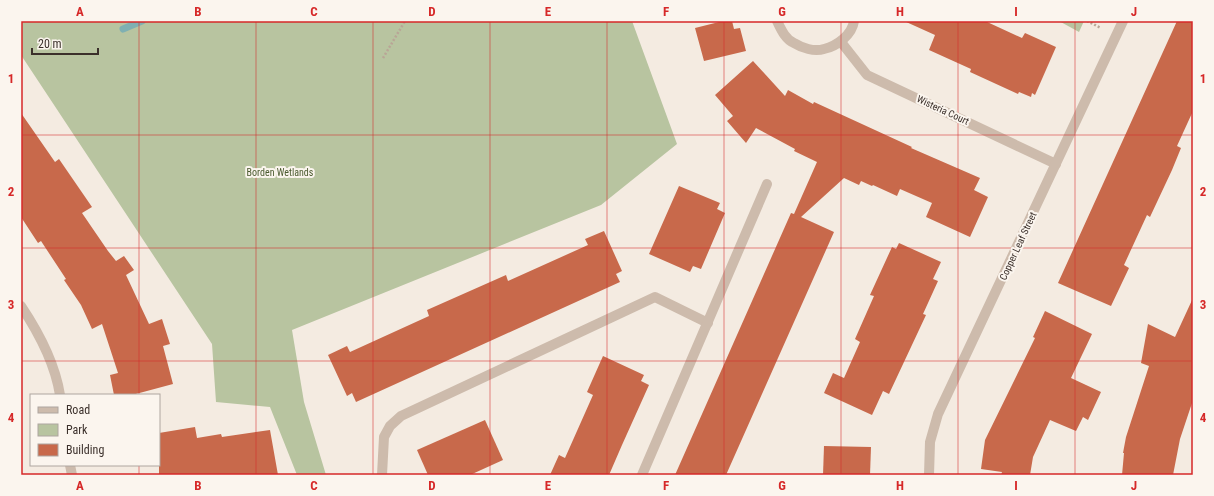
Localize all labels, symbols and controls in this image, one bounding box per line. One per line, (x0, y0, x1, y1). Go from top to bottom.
text: A (76, 4, 84, 19)
text: B (194, 4, 202, 19)
text: C (310, 4, 318, 19)
text: D (428, 4, 436, 19)
text: E (545, 4, 552, 19)
text: F (663, 4, 669, 19)
text: G (778, 4, 786, 19)
text: H (896, 4, 904, 19)
text: I (1014, 4, 1018, 19)
text: J (1131, 4, 1137, 19)
scale bar (32, 30, 98, 56)
text: 20 m (38, 37, 62, 51)
text: 1 (8, 71, 14, 86)
text: 1 (1200, 71, 1206, 86)
street label: Wisteria Court (915, 93, 971, 127)
park label: Borden Wetlands (247, 167, 314, 178)
text: 2 (8, 184, 15, 199)
text: 2 (1200, 184, 1207, 199)
street label: Copper Leaf Street (997, 210, 1039, 282)
text: 3 (8, 297, 14, 312)
text: 3 (1200, 297, 1206, 312)
legend (30, 394, 160, 466)
text: Road (66, 403, 90, 417)
text: 4 (8, 410, 15, 425)
text: 4 (1200, 410, 1207, 425)
text: Park (66, 423, 88, 437)
text: Building (66, 443, 104, 457)
text: A (76, 478, 84, 493)
text: B (194, 478, 202, 493)
text: C (310, 478, 318, 493)
text: D (428, 478, 436, 493)
text: E (545, 478, 552, 493)
text: F (663, 478, 669, 493)
text: G (778, 478, 786, 493)
text: H (896, 478, 904, 493)
text: I (1014, 478, 1018, 493)
text: J (1131, 478, 1137, 493)

